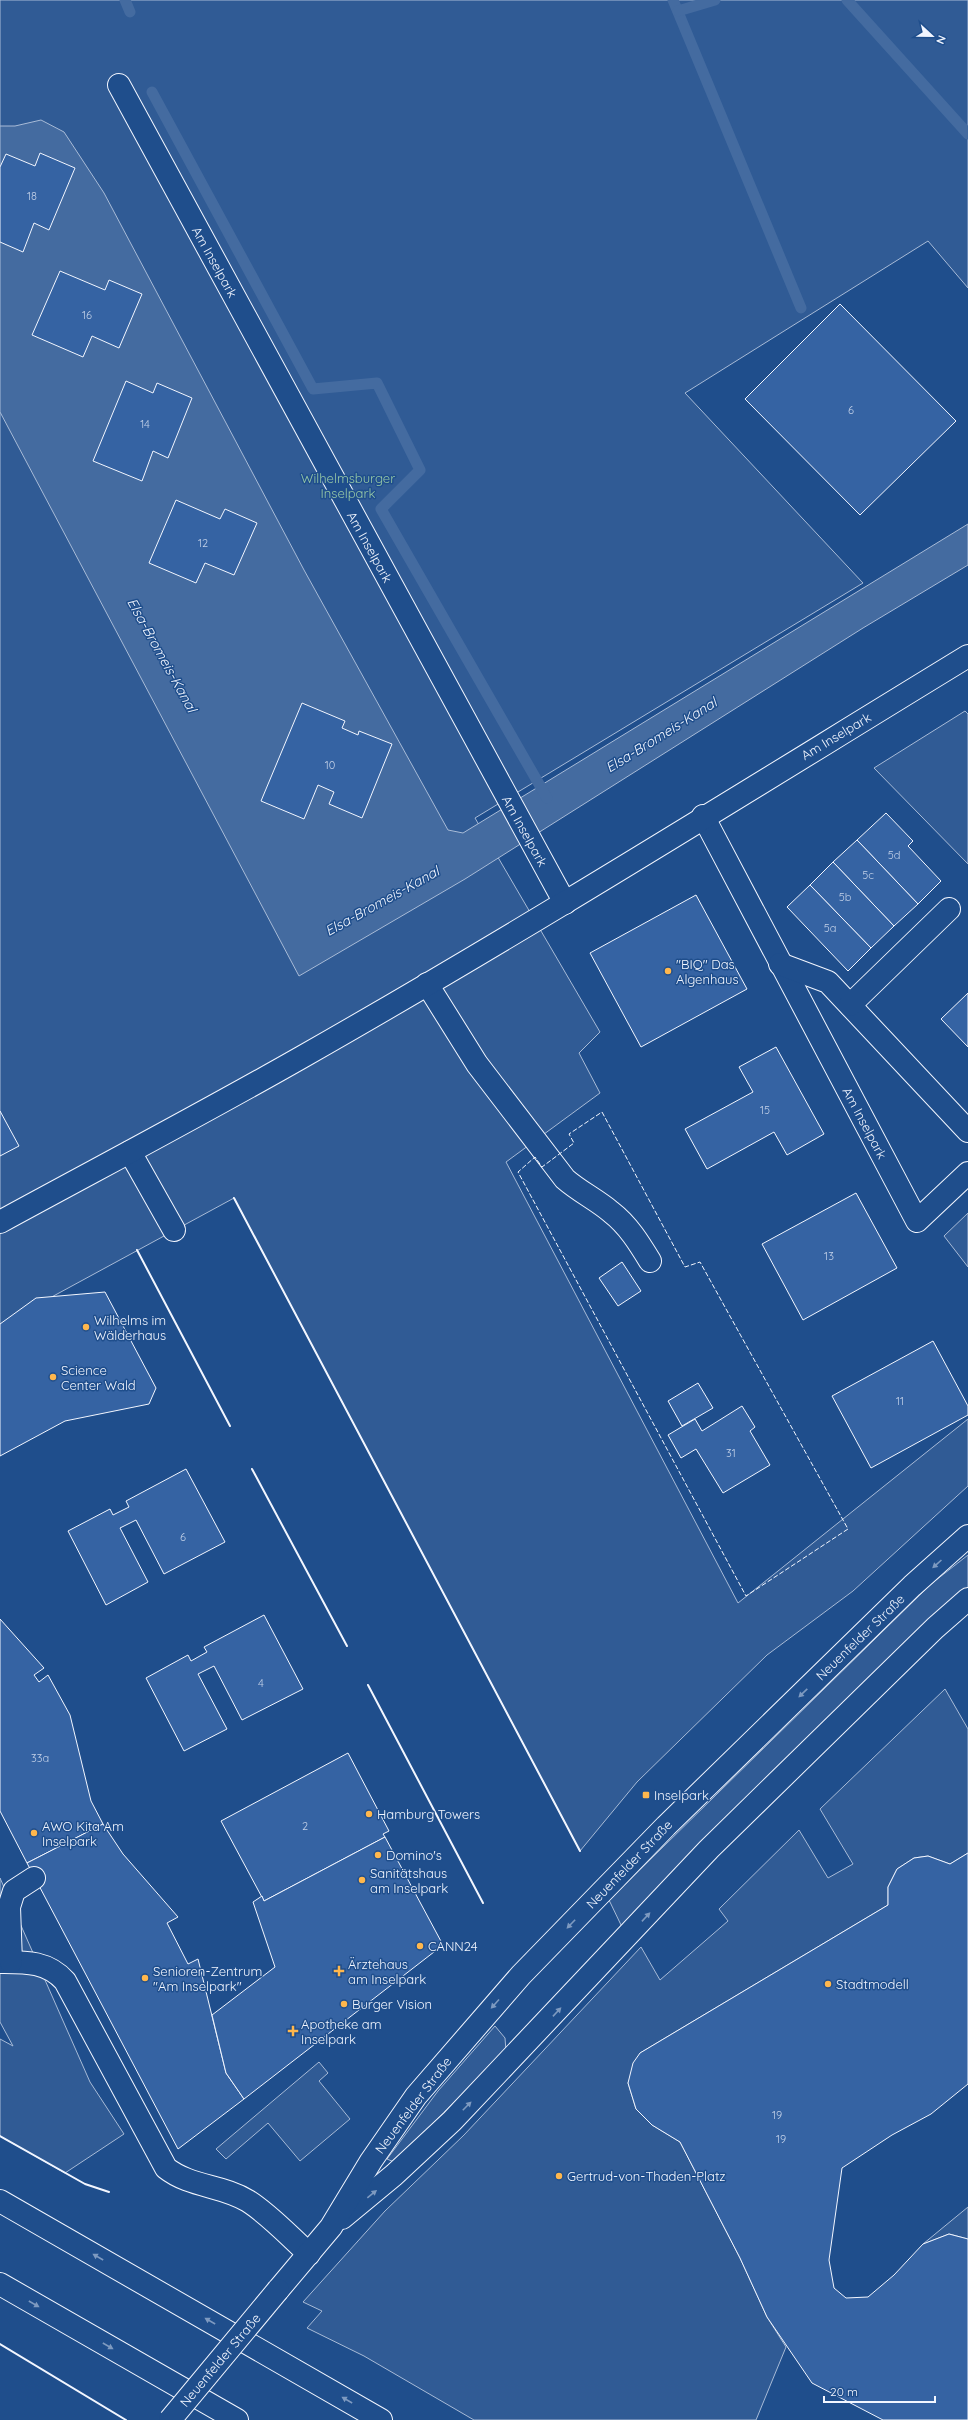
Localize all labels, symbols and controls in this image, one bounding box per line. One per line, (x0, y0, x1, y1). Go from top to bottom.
north arrow (912, 16, 952, 56)
text: N (933, 33, 949, 46)
house number: 18 (27, 189, 37, 203)
street label: Am Inselpark (189, 224, 241, 300)
house number: 16 (82, 308, 92, 322)
house number: 6 (848, 403, 854, 417)
house number: 14 (140, 417, 150, 431)
park label: Wilhelmsburger Inselpark (301, 470, 395, 501)
street label: Am Inselpark (344, 509, 396, 585)
house number: 12 (198, 536, 208, 550)
water label: Elsa-Bromeis-Kanal (123, 595, 202, 717)
water label: Elsa-Bromeis-Kanal (602, 693, 721, 777)
street label: Am Inselpark (798, 709, 874, 763)
house number: 10 (325, 758, 335, 772)
street label: Am Inselpark (499, 793, 551, 869)
house number: 5d (888, 848, 900, 862)
water label: Elsa-Bromeis-Kanal (322, 861, 444, 940)
house number: 5c (862, 868, 874, 882)
house number: 5b (839, 890, 852, 904)
house number: 5a (824, 921, 836, 935)
place label: "BIQ" Das Algenhaus (676, 956, 739, 987)
marker: "BIQ" Das Algenhaus (663, 966, 673, 976)
street label: Am Inselpark (839, 1084, 891, 1162)
house number: 15 (760, 1103, 770, 1117)
house number: 13 (824, 1249, 834, 1263)
place label: Wilhelms im Wälderhaus (94, 1312, 166, 1343)
marker: Wilhelms im Wälderhaus (81, 1322, 91, 1332)
place label: Science Center Wald (61, 1362, 136, 1393)
marker: Science Center Wald (48, 1372, 58, 1382)
house number: 11 (896, 1394, 904, 1408)
house number: 31 (726, 1446, 736, 1460)
house number: 6 (180, 1530, 186, 1544)
one-way arrow (932, 1560, 942, 1569)
street label: Neuenfelder Straße (812, 1591, 908, 1683)
house number: 4 (258, 1676, 264, 1690)
one-way arrow (798, 1688, 808, 1698)
house number: 33a (31, 1751, 49, 1765)
place label: Inselpark (654, 1787, 709, 1803)
marker: Inselpark (641, 1790, 651, 1800)
place label: Hamburg Towers (377, 1806, 480, 1822)
marker: Hamburg Towers (364, 1809, 374, 1819)
street label: Neuenfelder Straße (583, 1816, 675, 1912)
place label: AWO Kita Am Inselpark (42, 1818, 124, 1849)
house number: 2 (302, 1819, 308, 1833)
marker: AWO Kita Am Inselpark (29, 1828, 39, 1838)
place label: Domino's (386, 1847, 442, 1863)
marker: Domino's (373, 1850, 383, 1860)
place label: Sanitätshaus am Inselpark (370, 1865, 448, 1896)
marker: Sanitätshaus am Inselpark (357, 1875, 367, 1885)
one-way arrow (641, 1912, 651, 1922)
one-way arrow (566, 1919, 576, 1929)
place label: CANN24 (428, 1938, 478, 1954)
marker: CANN24 (415, 1941, 425, 1951)
place label: Ärztehaus am Inselpark (348, 1956, 426, 1987)
place label: Senioren-Zentrum "Am Inselpark" (153, 1963, 262, 1994)
marker: Ärztehaus am Inselpark (333, 1965, 345, 1977)
marker: Senioren-Zentrum "Am Inselpark" (140, 1973, 150, 1983)
place label: Stadtmodell (836, 1976, 909, 1992)
marker: Stadtmodell (823, 1979, 833, 1989)
place label: Burger Vision (352, 1996, 432, 2012)
marker: Burger Vision (339, 1999, 349, 2009)
one-way arrow (491, 1999, 500, 2008)
one-way arrow (552, 2007, 562, 2017)
place label: Apotheke am Inselpark (301, 2016, 382, 2047)
marker: Apotheke am Inselpark (288, 2026, 298, 2036)
street label: Neuenfelder Straße (371, 2054, 455, 2156)
one-way arrow (462, 2101, 472, 2111)
house number: 19 (772, 2108, 782, 2122)
house number: 19 (776, 2132, 786, 2146)
place label: Gertrud-von-Thaden-Platz (567, 2168, 726, 2184)
marker: Gertrud-von-Thaden-Platz (554, 2171, 564, 2181)
one-way arrow (366, 2189, 377, 2198)
one-way arrow (92, 2253, 104, 2260)
one-way arrow (28, 2300, 40, 2307)
street label: Neuenfelder Straße (176, 2310, 264, 2410)
one-way arrow (204, 2318, 216, 2325)
one-way arrow (102, 2343, 114, 2350)
scale bar (824, 2378, 935, 2404)
text: 20 m (830, 2384, 858, 2399)
one-way arrow (341, 2397, 353, 2404)

